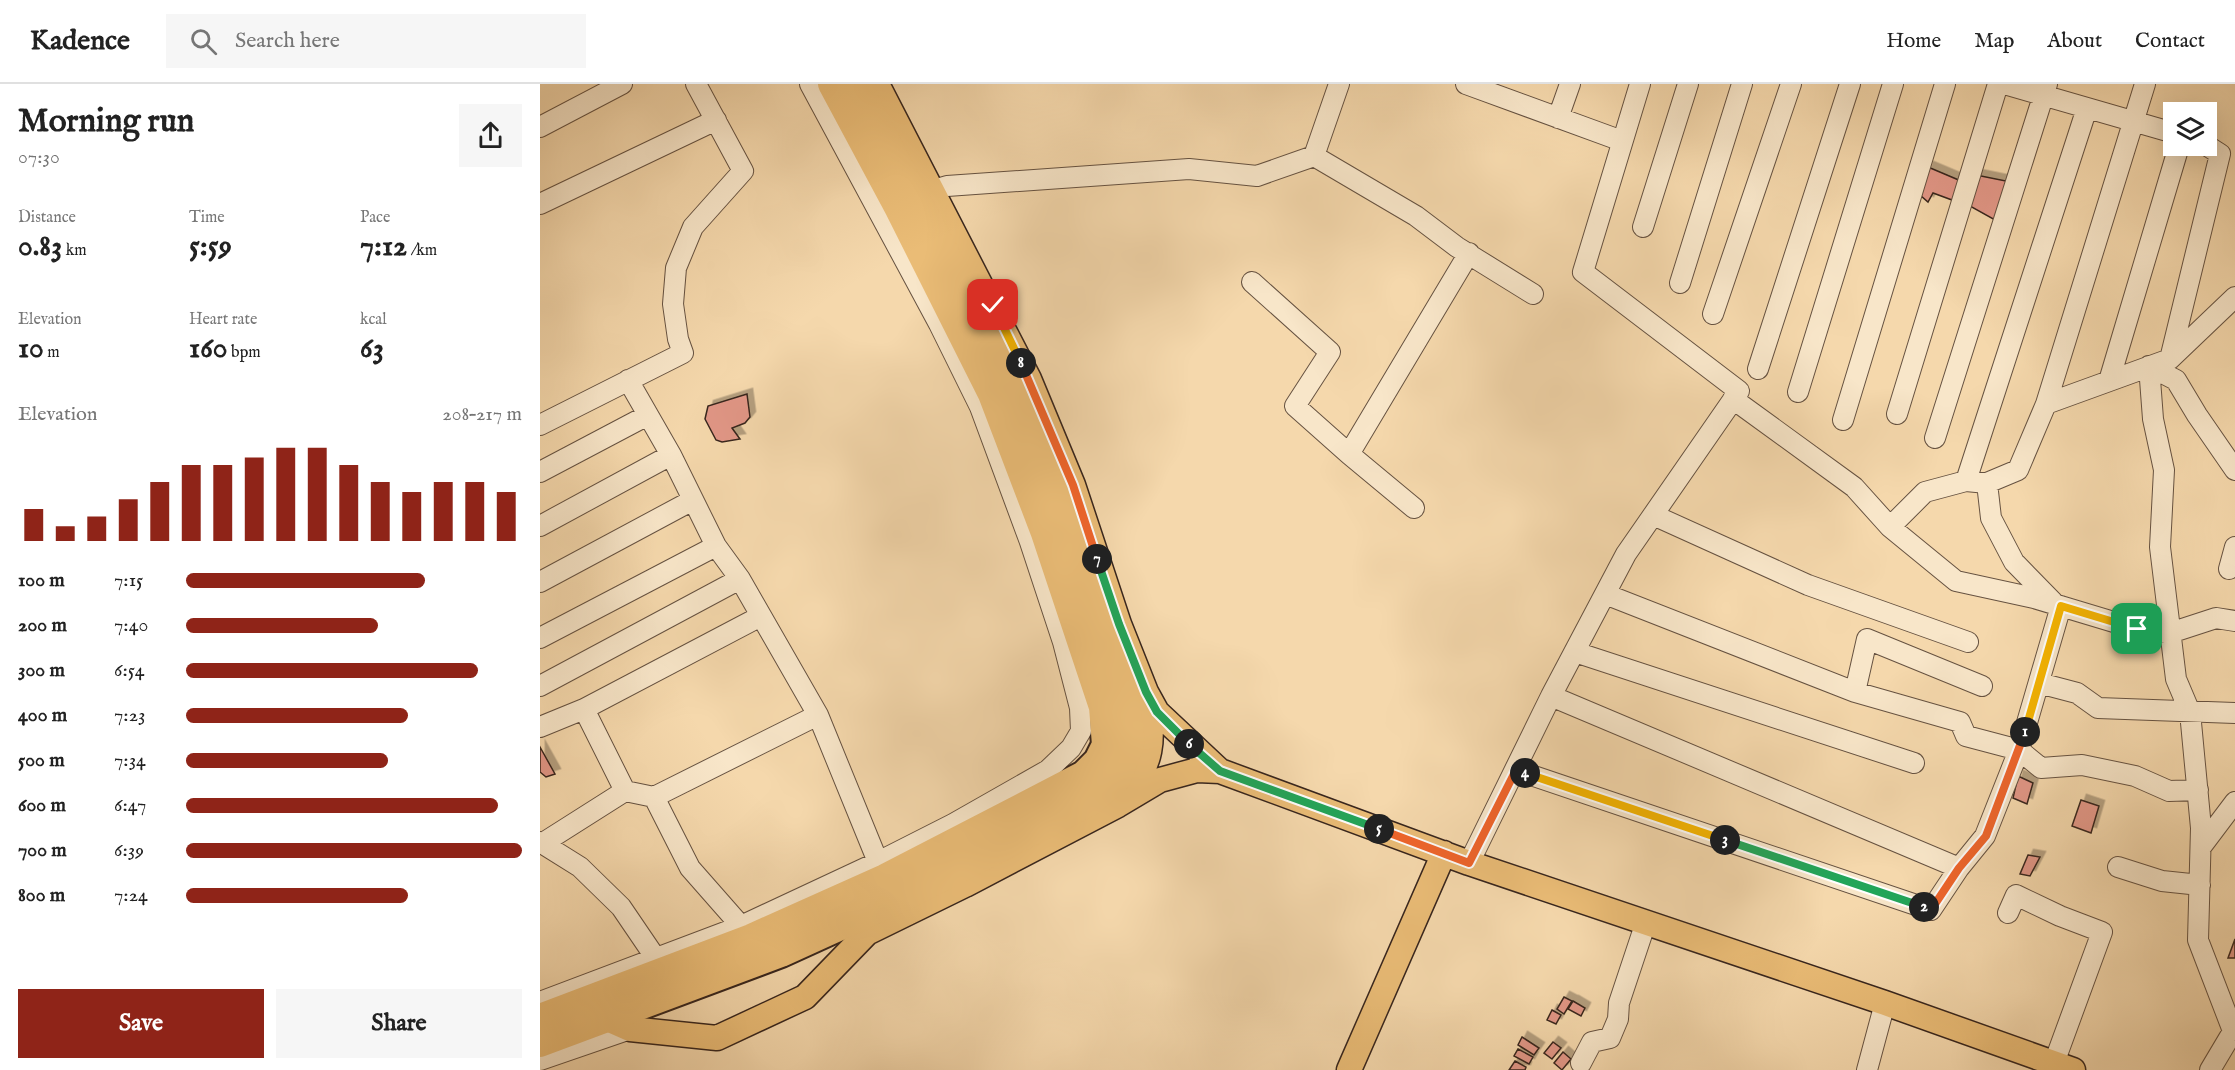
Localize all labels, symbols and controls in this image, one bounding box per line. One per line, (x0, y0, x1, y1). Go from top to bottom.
search box (166, 14, 586, 68)
text: Kadence (30, 24, 130, 59)
icon: search (187, 25, 220, 58)
text: Search here (235, 27, 340, 55)
text: Home (1886, 28, 1941, 55)
text: Map (1974, 28, 2014, 55)
text: About (2047, 28, 2102, 55)
text: Contact (2135, 28, 2205, 55)
text: Morning run (18, 101, 194, 143)
map controls (2163, 102, 2217, 156)
button: layers (2163, 102, 2217, 156)
button: share (459, 104, 522, 167)
text: 07:30 (18, 145, 60, 170)
text: Distance (18, 208, 76, 228)
text: Time (189, 208, 225, 228)
text: Pace (360, 208, 390, 228)
text: 0.83 (18, 228, 62, 266)
text: 5:59 (189, 228, 232, 266)
text: 7:12 (360, 228, 407, 266)
text: km (62, 241, 87, 261)
text: /km (407, 241, 437, 261)
pin (967, 279, 1018, 330)
icon: check (976, 288, 1009, 321)
text: Elevation (18, 310, 81, 330)
text: Heart rate (189, 310, 257, 330)
text: kcal (360, 310, 387, 330)
text: 10 (18, 330, 44, 368)
text: 160 (189, 330, 228, 368)
text: 63 (360, 330, 384, 368)
text: m (44, 343, 60, 363)
text: bpm (228, 343, 261, 363)
pin: 8 (1006, 348, 1036, 378)
text: 8 (1018, 353, 1024, 373)
text: Elevation (18, 402, 97, 427)
text: 208–217 m (442, 402, 522, 427)
pin: 7 (1082, 544, 1112, 574)
text: 7 (1093, 549, 1101, 569)
text: 100 m (18, 568, 65, 593)
text: 7:15 (114, 568, 143, 593)
pin (2111, 603, 2162, 654)
icon: arrive (2120, 612, 2153, 645)
text: 200 m (18, 613, 67, 638)
text: 7:40 (114, 613, 148, 638)
text: 300 m (18, 658, 65, 683)
text: 6:54 (114, 658, 145, 683)
text: 400 m (18, 703, 67, 728)
text: 7:23 (114, 703, 145, 728)
pin: 1 (2010, 717, 2040, 747)
text: 1 (2022, 722, 2028, 742)
pin: 6 (1174, 729, 1204, 759)
text: 6 (1186, 734, 1192, 754)
text: 500 m (18, 748, 65, 773)
text: 7:34 (114, 748, 146, 773)
pin: 4 (1510, 758, 1540, 788)
text: 4 (1521, 763, 1529, 783)
text: 600 m (18, 793, 66, 818)
text: 6:47 (114, 793, 146, 818)
pin: 5 (1364, 814, 1394, 844)
text: 5 (1376, 819, 1382, 839)
pin: 3 (1710, 825, 1740, 855)
text: 3 (1722, 830, 1728, 850)
text: 700 m (18, 838, 67, 863)
text: 6:39 (114, 838, 144, 863)
text: 800 m (18, 883, 65, 908)
text: 7:24 (114, 883, 148, 908)
pin: 2 (1909, 892, 1939, 922)
text: 2 (1920, 897, 1928, 917)
button: Save (18, 989, 264, 1058)
button: Share (276, 989, 522, 1058)

